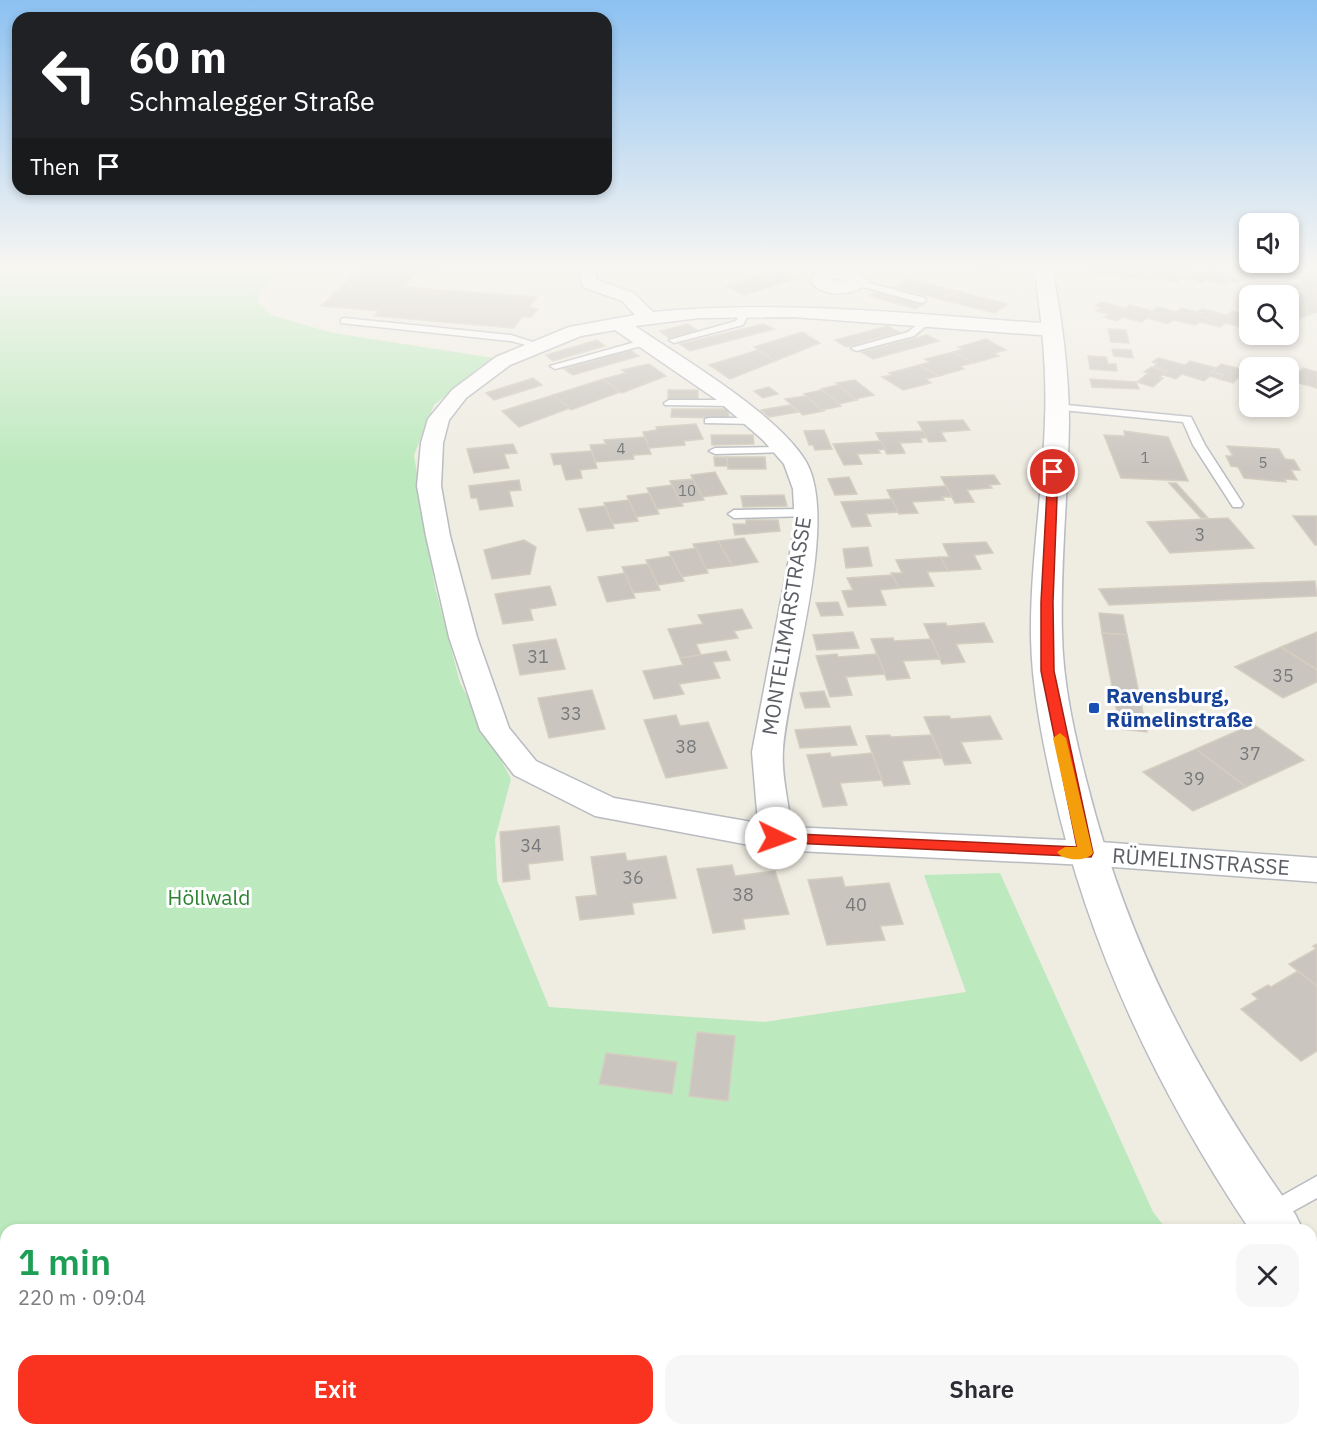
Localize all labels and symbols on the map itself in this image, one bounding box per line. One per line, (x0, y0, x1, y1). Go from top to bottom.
house number: 4 (616, 439, 626, 458)
pin (1027, 446, 1078, 497)
house number: 1 (1140, 448, 1150, 467)
house number: 5 (1258, 453, 1268, 472)
house number: 10 (678, 481, 696, 500)
street label: MONTELIMARSTRASSE (755, 514, 817, 737)
house number: 3 (1195, 523, 1205, 546)
house number: 31 (527, 645, 549, 668)
house number: 35 (1272, 664, 1294, 687)
place label: Ravensburg, Rümelinstraße (1106, 681, 1253, 733)
marker: Ravensburg, Rümelinstraße (1087, 701, 1101, 715)
house number: 33 (560, 702, 582, 725)
house number: 38 (675, 735, 697, 758)
house number: 37 (1239, 742, 1261, 765)
house number: 39 (1183, 767, 1205, 790)
position arrow (744, 806, 808, 870)
house number: 34 (520, 834, 542, 857)
street label: RÜMELINSTRASSE (1111, 841, 1291, 881)
house number: 36 (622, 866, 644, 889)
park label: Höllwald (168, 883, 250, 911)
house number: 38 (732, 883, 754, 906)
house number: 40 (845, 893, 867, 916)

